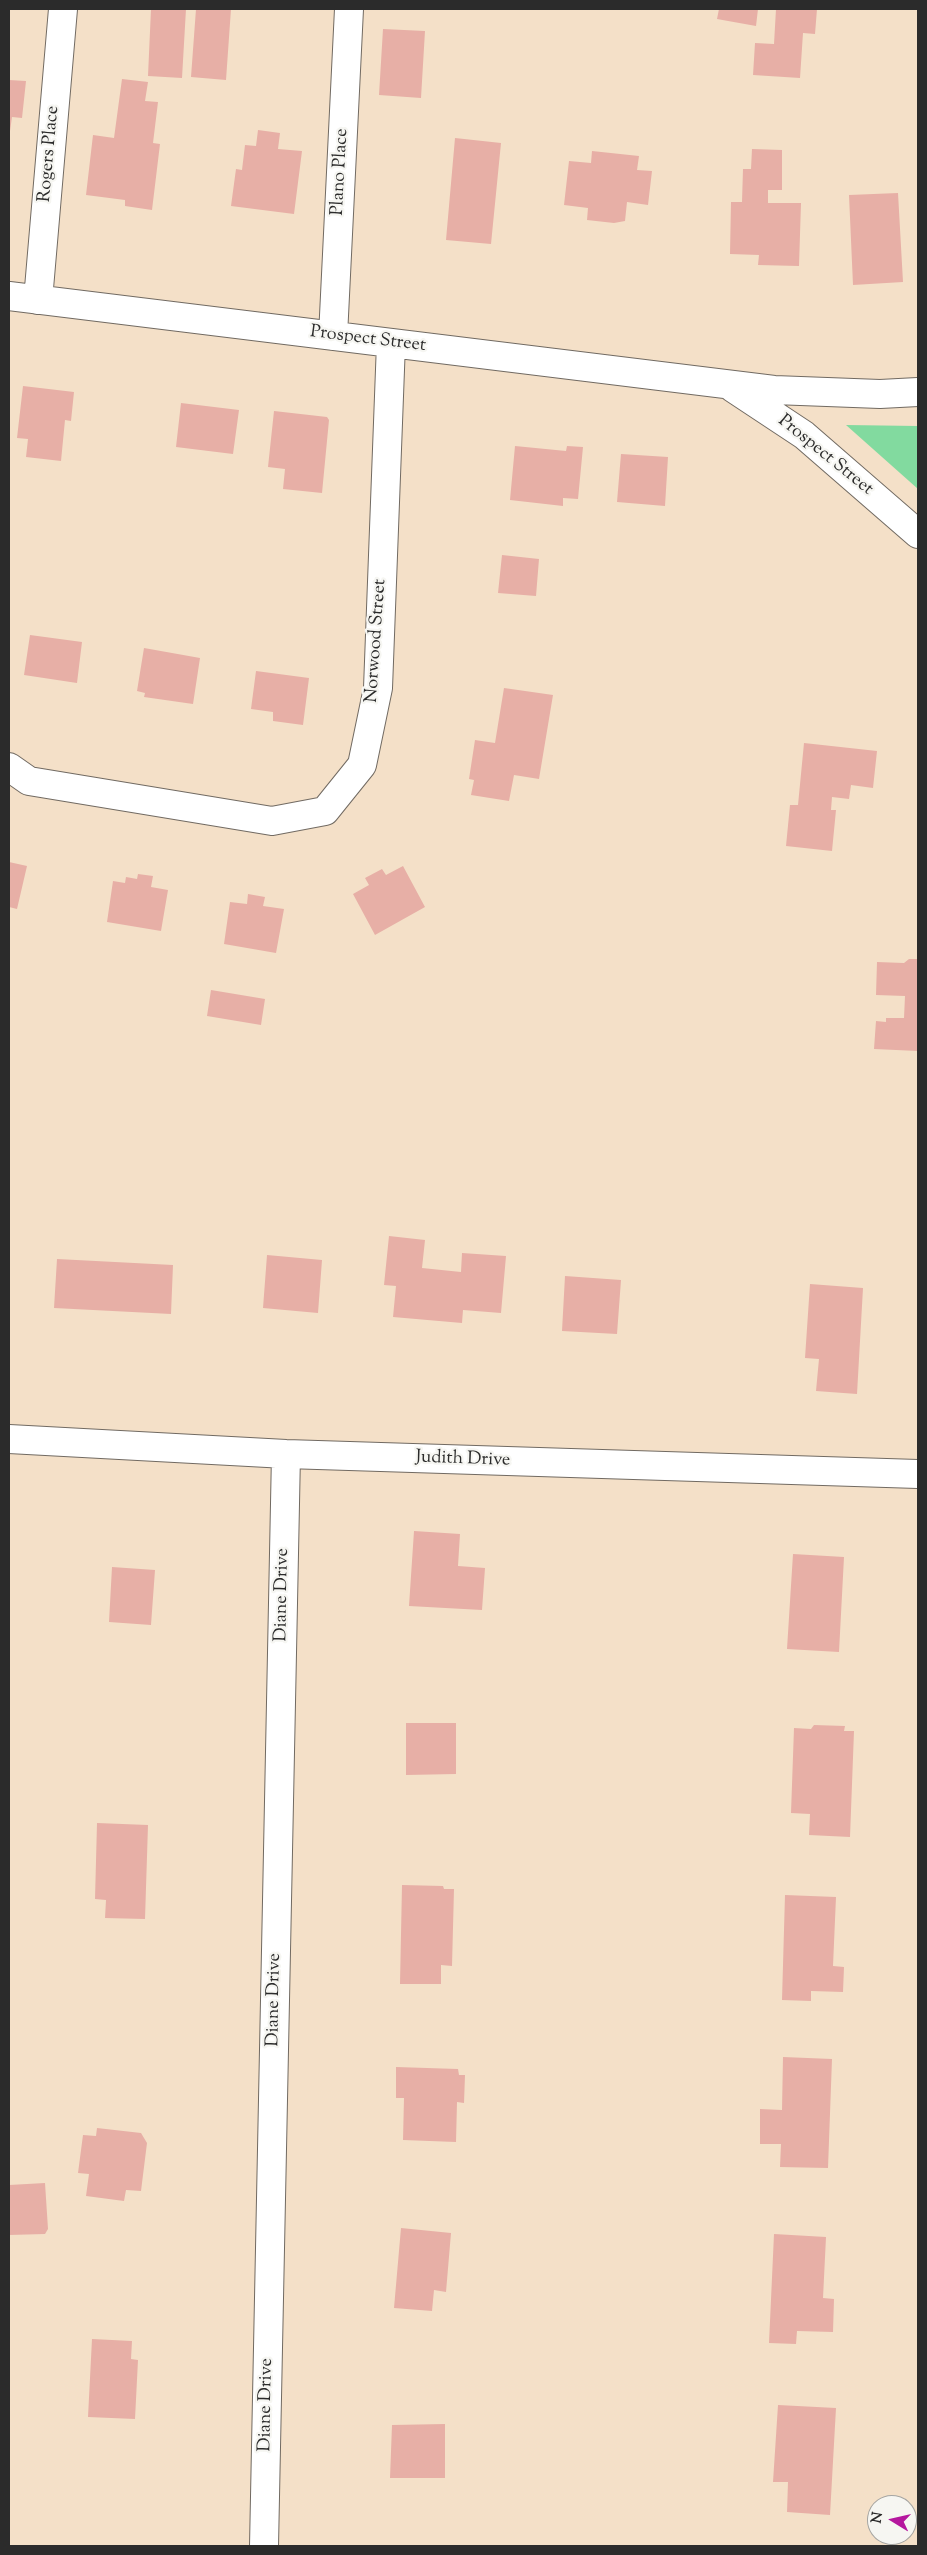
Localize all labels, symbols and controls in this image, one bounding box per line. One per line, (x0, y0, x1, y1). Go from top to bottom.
street label: Rogers Place (35, 105, 65, 203)
street label: Plano Place (328, 128, 354, 216)
street label: Prospect Street (309, 322, 427, 358)
street label: Prospect Street (773, 411, 877, 501)
street label: Norwood Street (362, 578, 392, 704)
street label: Judith Drive (415, 1448, 511, 1472)
street label: Diane Drive (271, 1548, 295, 1642)
street label: Diane Drive (263, 1953, 287, 2047)
street label: Diane Drive (255, 2358, 279, 2452)
north arrow (867, 2495, 917, 2545)
text: N (867, 2511, 889, 2525)

